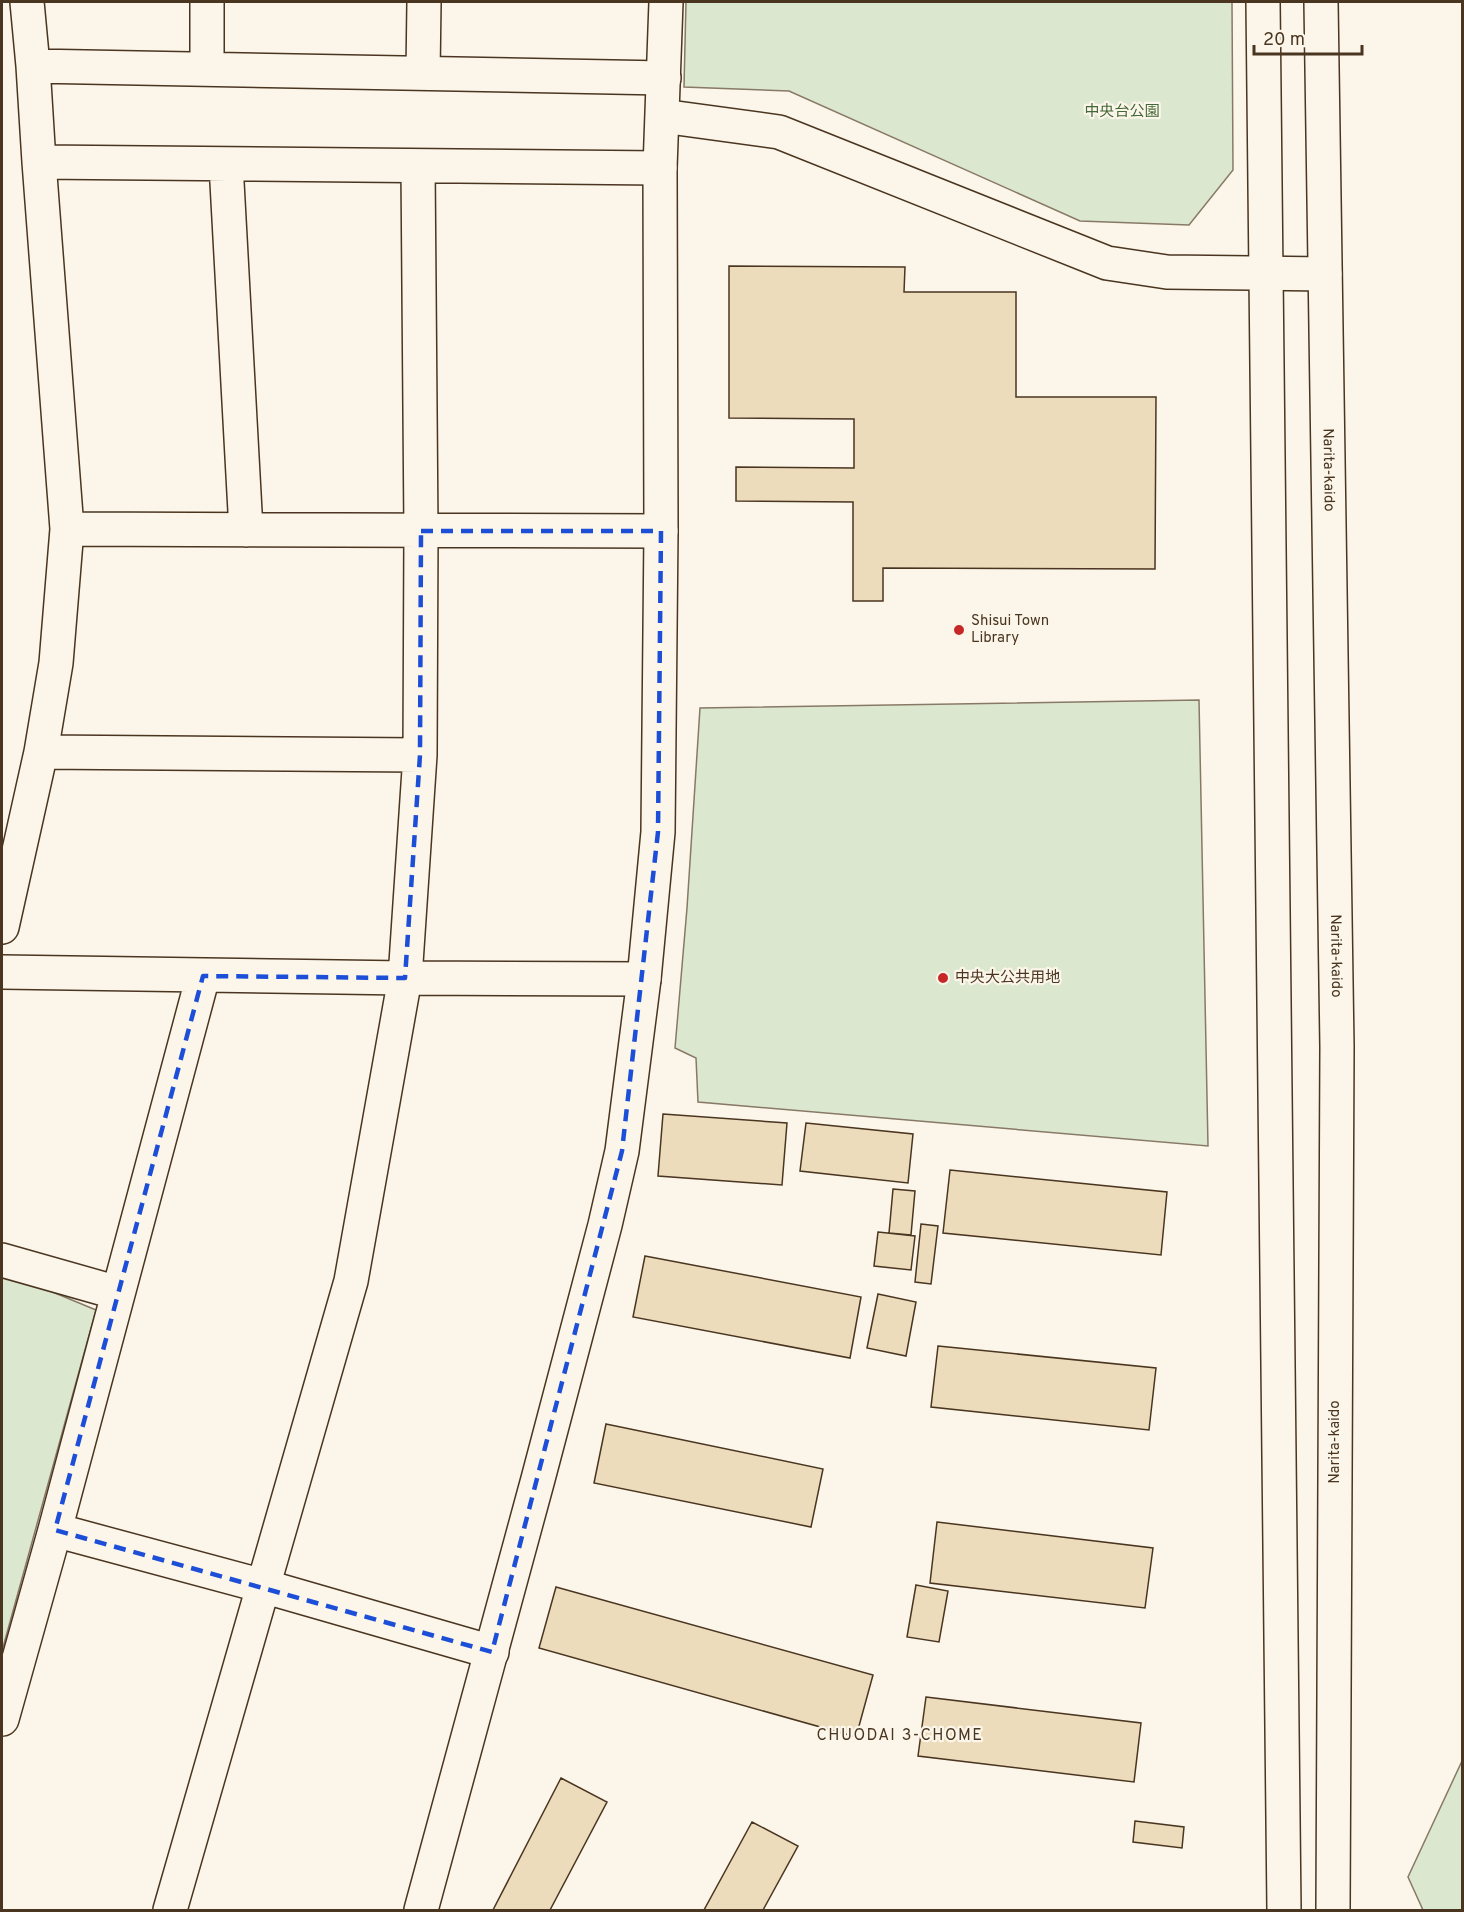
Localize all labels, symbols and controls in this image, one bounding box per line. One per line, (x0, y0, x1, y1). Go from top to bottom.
scale bar (1254, 18, 1362, 56)
text: 20 m (1263, 29, 1305, 52)
park label: 中央台公園 (1084, 103, 1160, 122)
street label: Narita-kaido (1318, 428, 1338, 512)
place label: Shisui Town Library (971, 612, 1049, 648)
marker: Shisui Town Library (952, 623, 966, 637)
street label: Narita-kaido (1325, 914, 1346, 998)
place label: 中央大公共用地 (955, 969, 1060, 988)
marker: 中央大公共用地 (936, 971, 950, 985)
street label: Narita-kaido (1326, 1400, 1345, 1484)
district label: CHUODAI 3-CHOME (817, 1726, 983, 1746)

